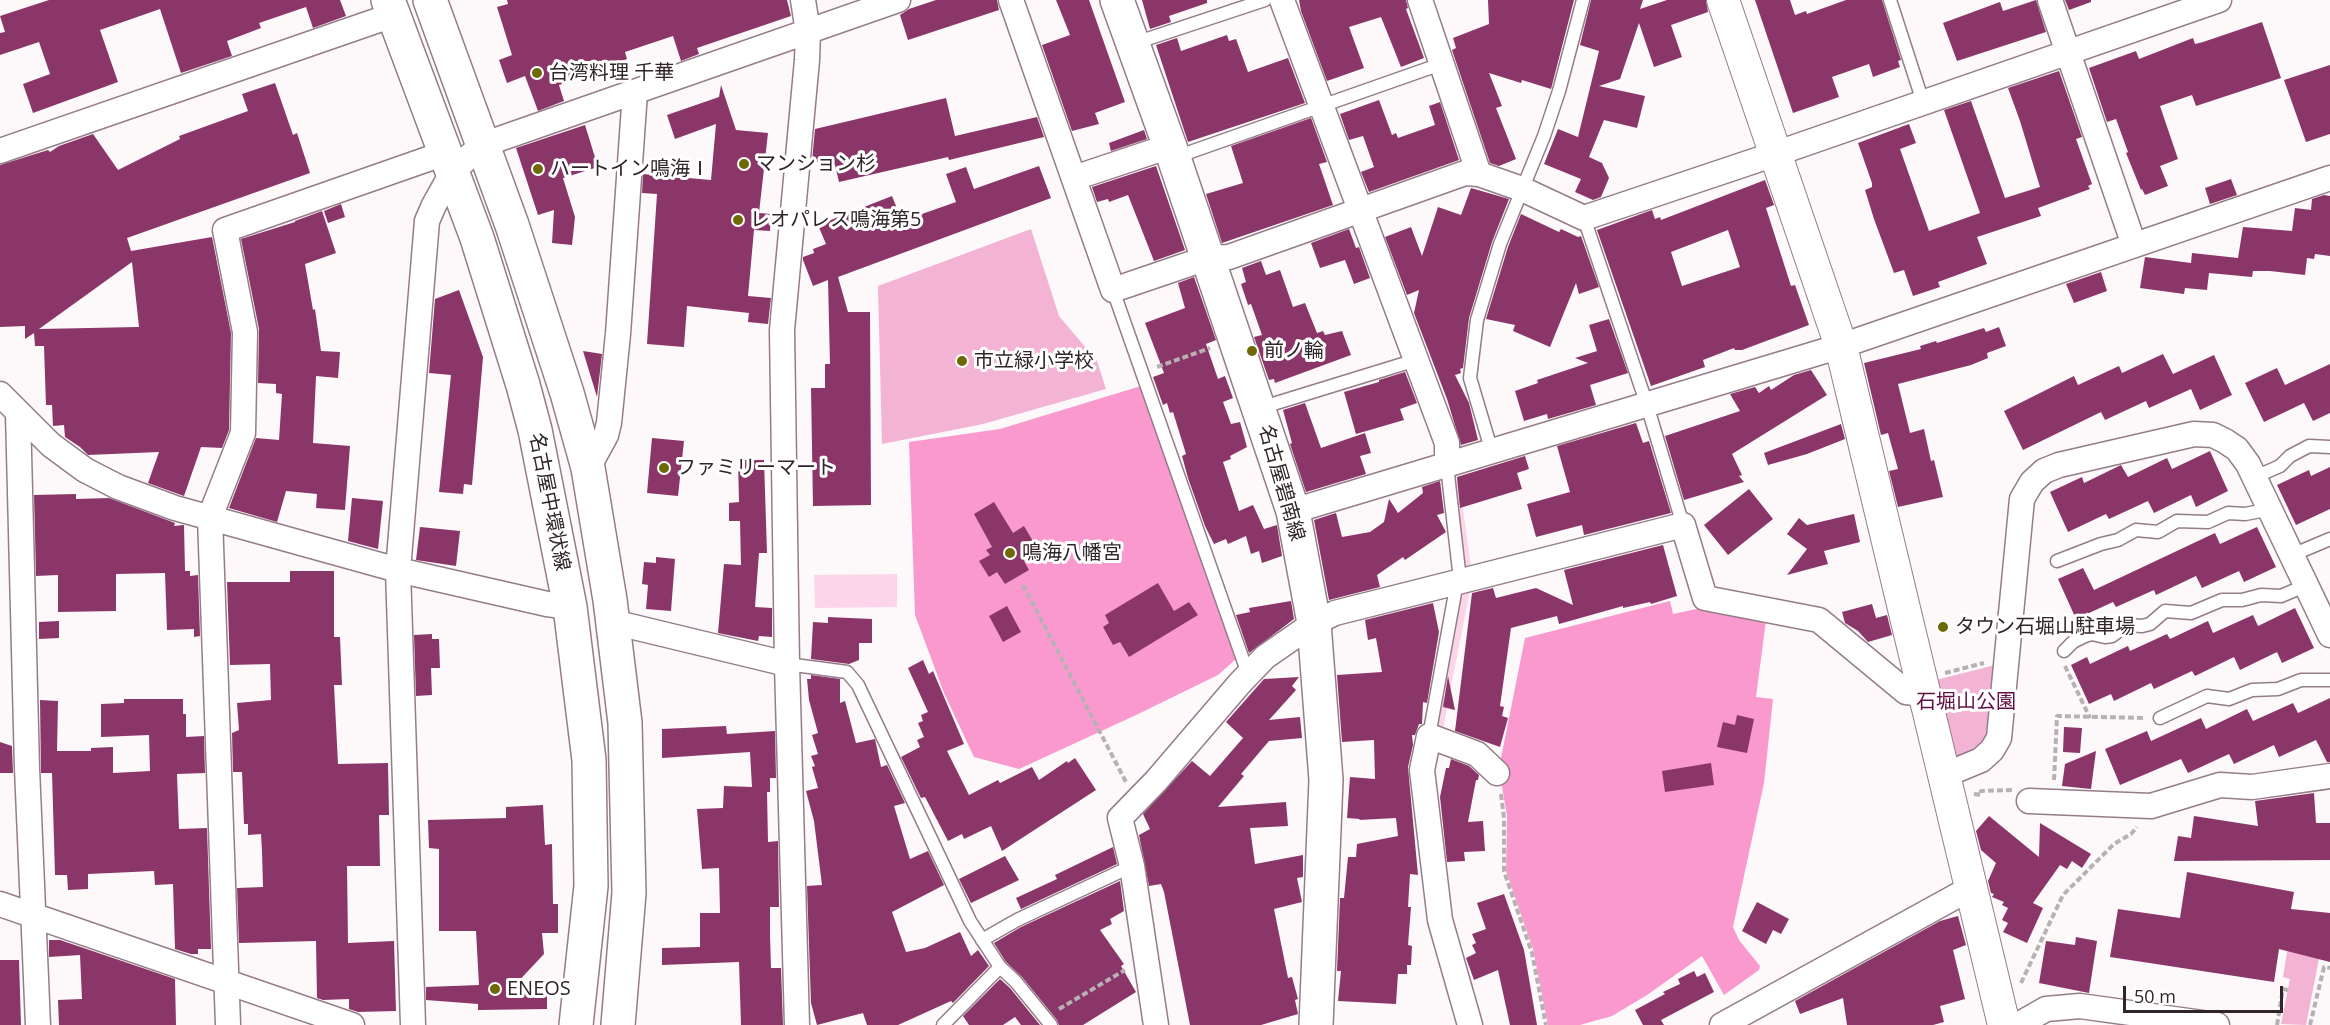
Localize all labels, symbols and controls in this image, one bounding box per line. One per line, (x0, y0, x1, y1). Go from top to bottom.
place label: 台湾料理 千華 (549, 61, 674, 85)
marker: 台湾料理 千華 (530, 66, 544, 80)
place label: マンション杉 (756, 152, 876, 176)
place label: ハートイン鳴海Ⅰ (550, 157, 710, 181)
marker: マンション杉 (737, 157, 751, 171)
marker: ハートイン鳴海Ⅰ (531, 162, 545, 176)
place label: レオパレス鳴海第5 (750, 208, 921, 232)
marker: レオパレス鳴海第5 (731, 213, 745, 227)
place label: 前ノ輪 (1264, 339, 1324, 363)
marker: 前ノ輪 (1245, 344, 1259, 358)
place label: 市立緑小学校 (974, 349, 1094, 373)
marker: 市立緑小学校 (955, 354, 969, 368)
street label: 名古屋碧南線 (1253, 422, 1309, 544)
street label: 名古屋中環状線 (524, 431, 574, 573)
place label: ファミリーマート (676, 456, 836, 480)
marker: ファミリーマート (657, 461, 671, 475)
place label: 鳴海八幡宮 (1022, 541, 1122, 565)
marker: 鳴海八幡宮 (1003, 546, 1017, 560)
place label: タウン石堀山駐車場 (1955, 615, 2135, 639)
marker: タウン石堀山駐車場 (1936, 620, 1950, 634)
park label: 石堀山公園 (1916, 690, 2016, 714)
scale bar (2126, 974, 2286, 1012)
place label: ENEOS (507, 977, 571, 1001)
marker: ENEOS (488, 982, 502, 996)
text: 50 m (2134, 984, 2176, 1008)

